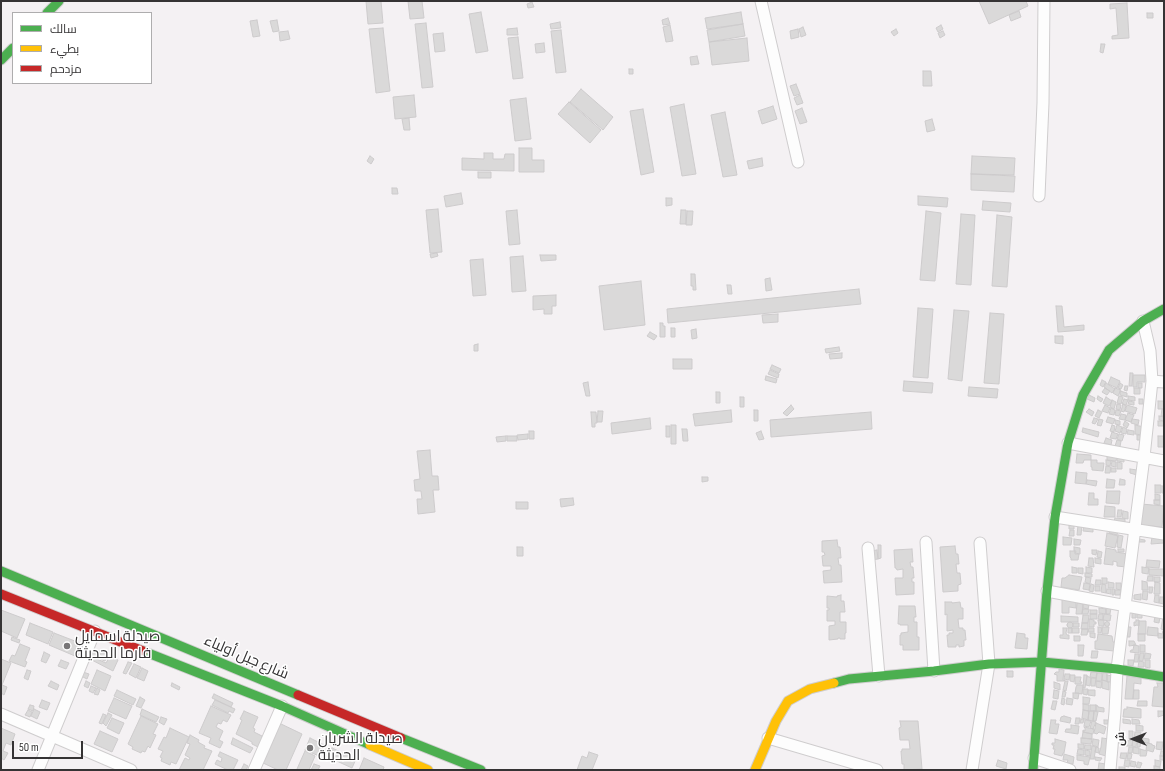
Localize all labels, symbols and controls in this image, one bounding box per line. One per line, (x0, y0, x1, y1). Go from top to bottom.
legend (12, 12, 152, 84)
text: سالك (50, 22, 77, 37)
text: بطيء (50, 42, 79, 57)
text: مزدحم (50, 62, 82, 77)
place label: صيدلة اسمايل فارما الحديثة (75, 628, 160, 663)
street label: شارع جبل أولياء (201, 632, 291, 684)
marker: صيدلة اسمايل فارما الحديثة (62, 641, 72, 651)
north arrow (1113, 719, 1153, 759)
place label: صيدلة الشريان الحديثة (318, 730, 403, 765)
text: ش (1114, 732, 1127, 746)
scale bar (14, 733, 85, 759)
text: 50 m (19, 740, 39, 755)
marker: صيدلة الشريان الحديثة (305, 743, 315, 753)

